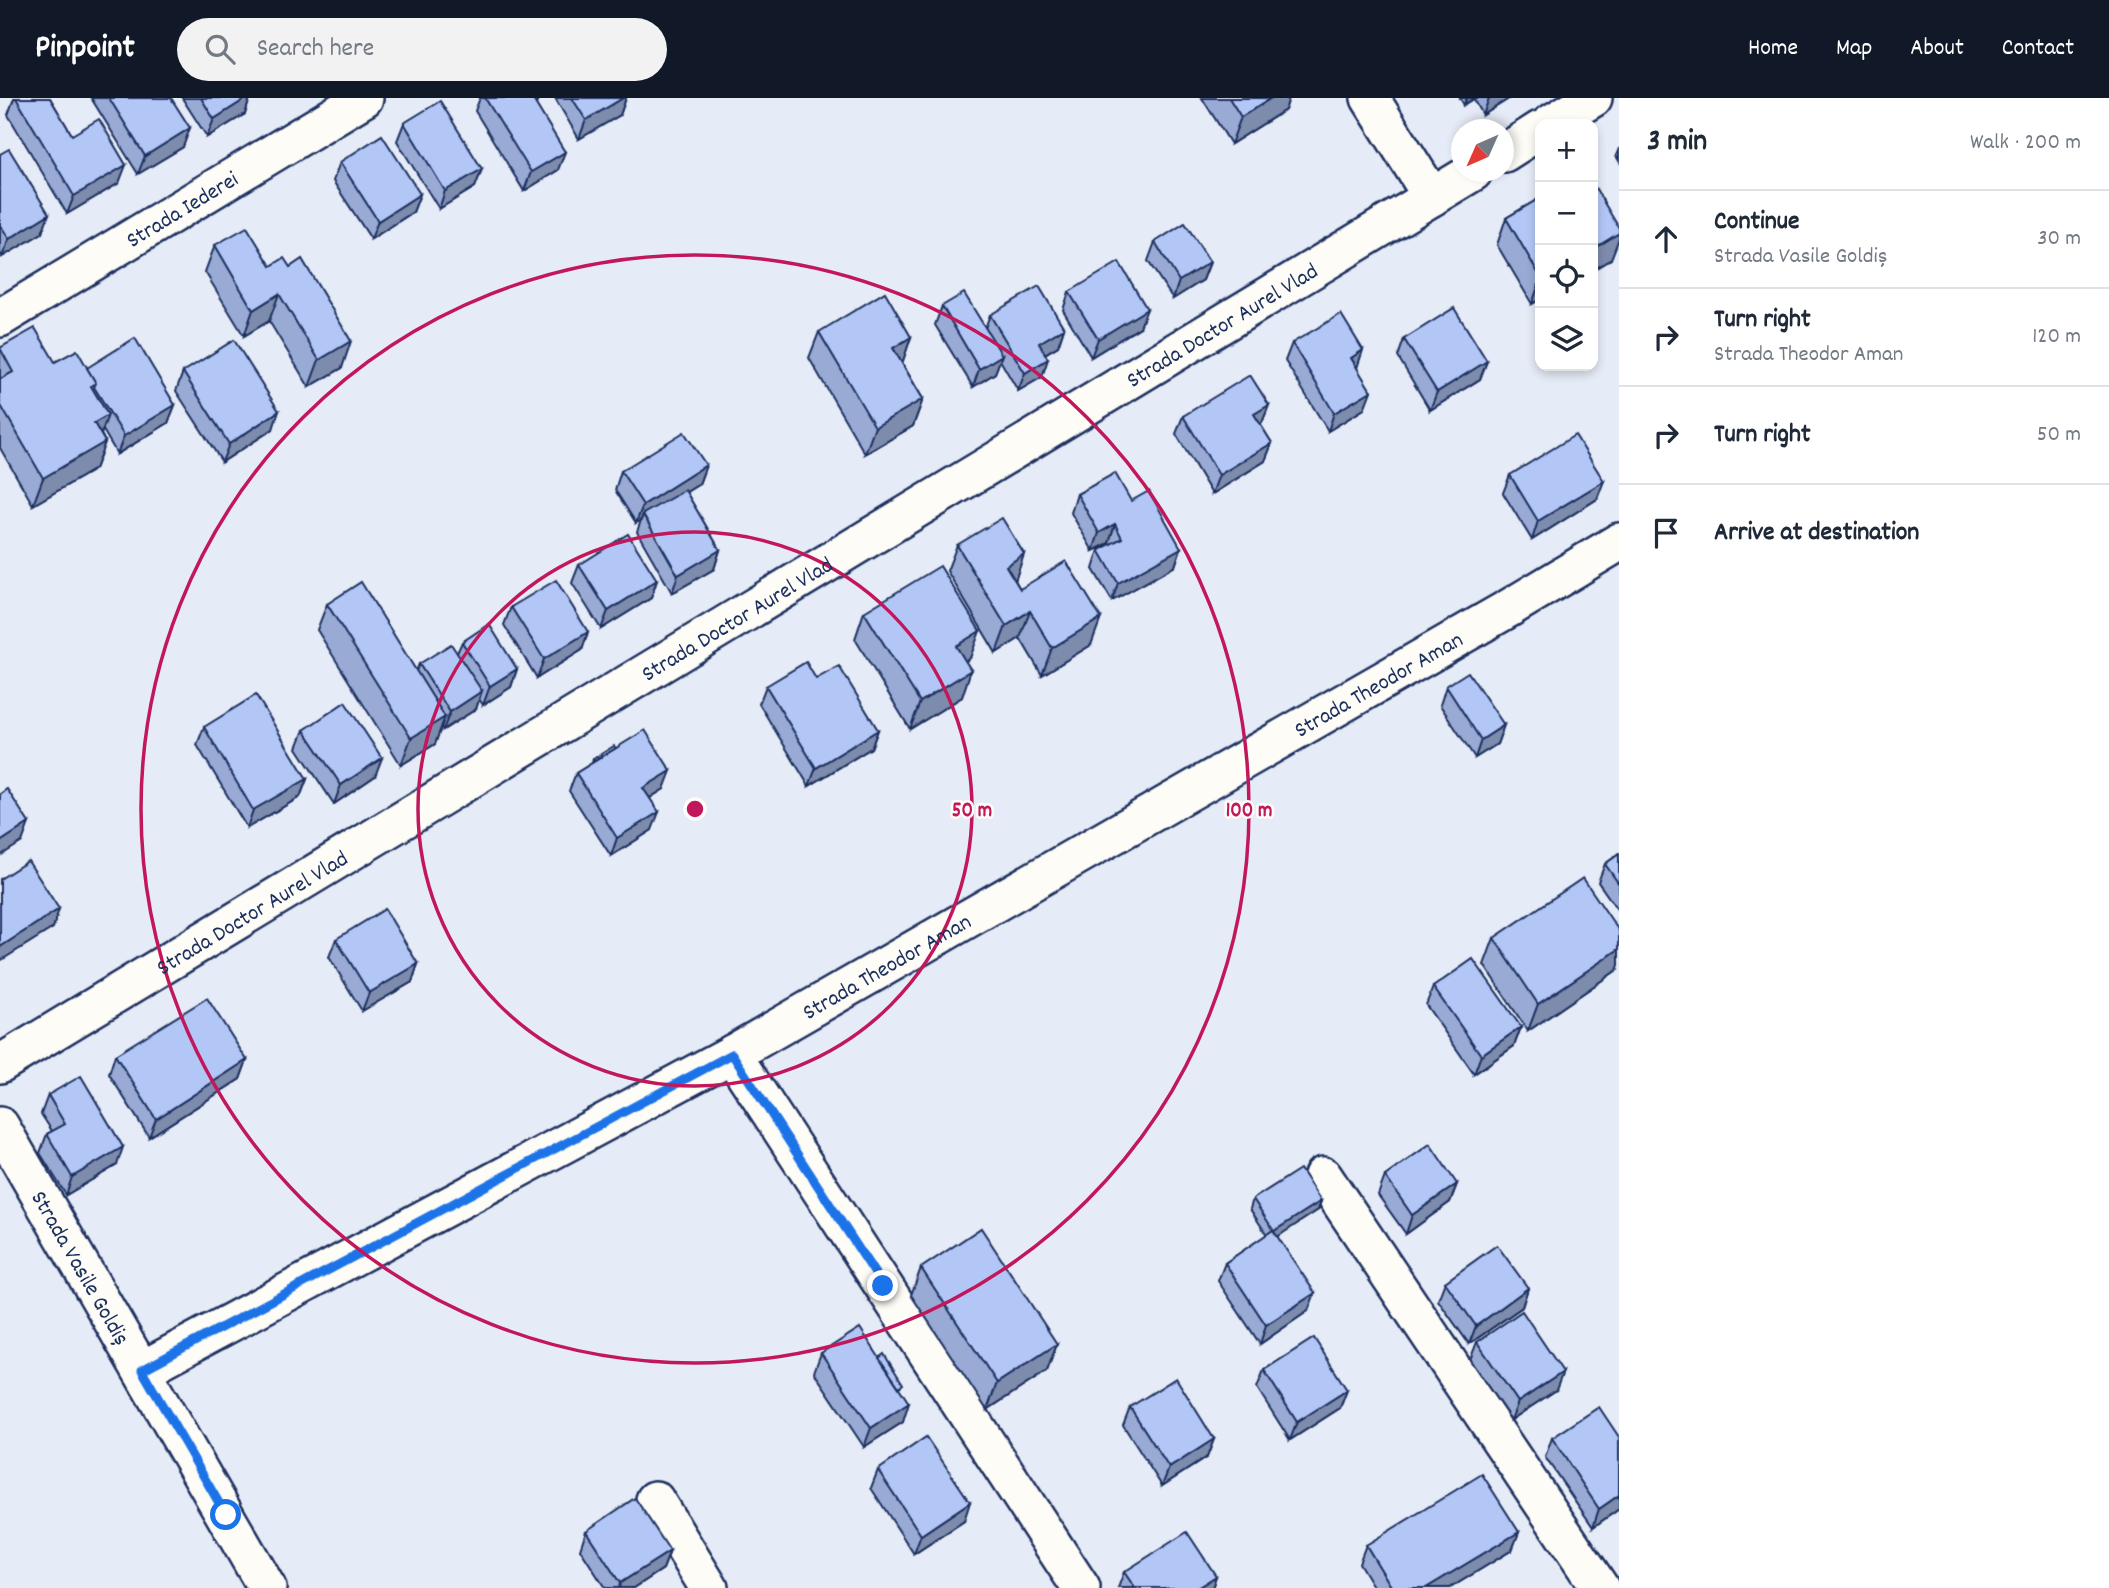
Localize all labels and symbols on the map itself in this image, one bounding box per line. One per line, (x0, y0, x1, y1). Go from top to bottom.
north arrow (1451, 119, 1514, 182)
street label: Strada Iederei (121, 165, 246, 258)
street label: Strada Doctor Aurel Vlad (1121, 256, 1325, 398)
street label: Strada Doctor Aurel Vlad (636, 550, 840, 692)
street label: Strada Theodor Aman (1289, 625, 1470, 748)
centre of rings (683, 797, 707, 821)
text: 50 m (952, 797, 992, 827)
text: 100 m (1226, 797, 1272, 827)
street label: Strada Doctor Aurel Vlad (151, 844, 355, 986)
street label: Strada Theodor Aman (797, 907, 978, 1030)
street label: Strada Vasile Goldiș (21, 1185, 136, 1352)
route end (867, 1270, 898, 1301)
route start (210, 1499, 241, 1530)

